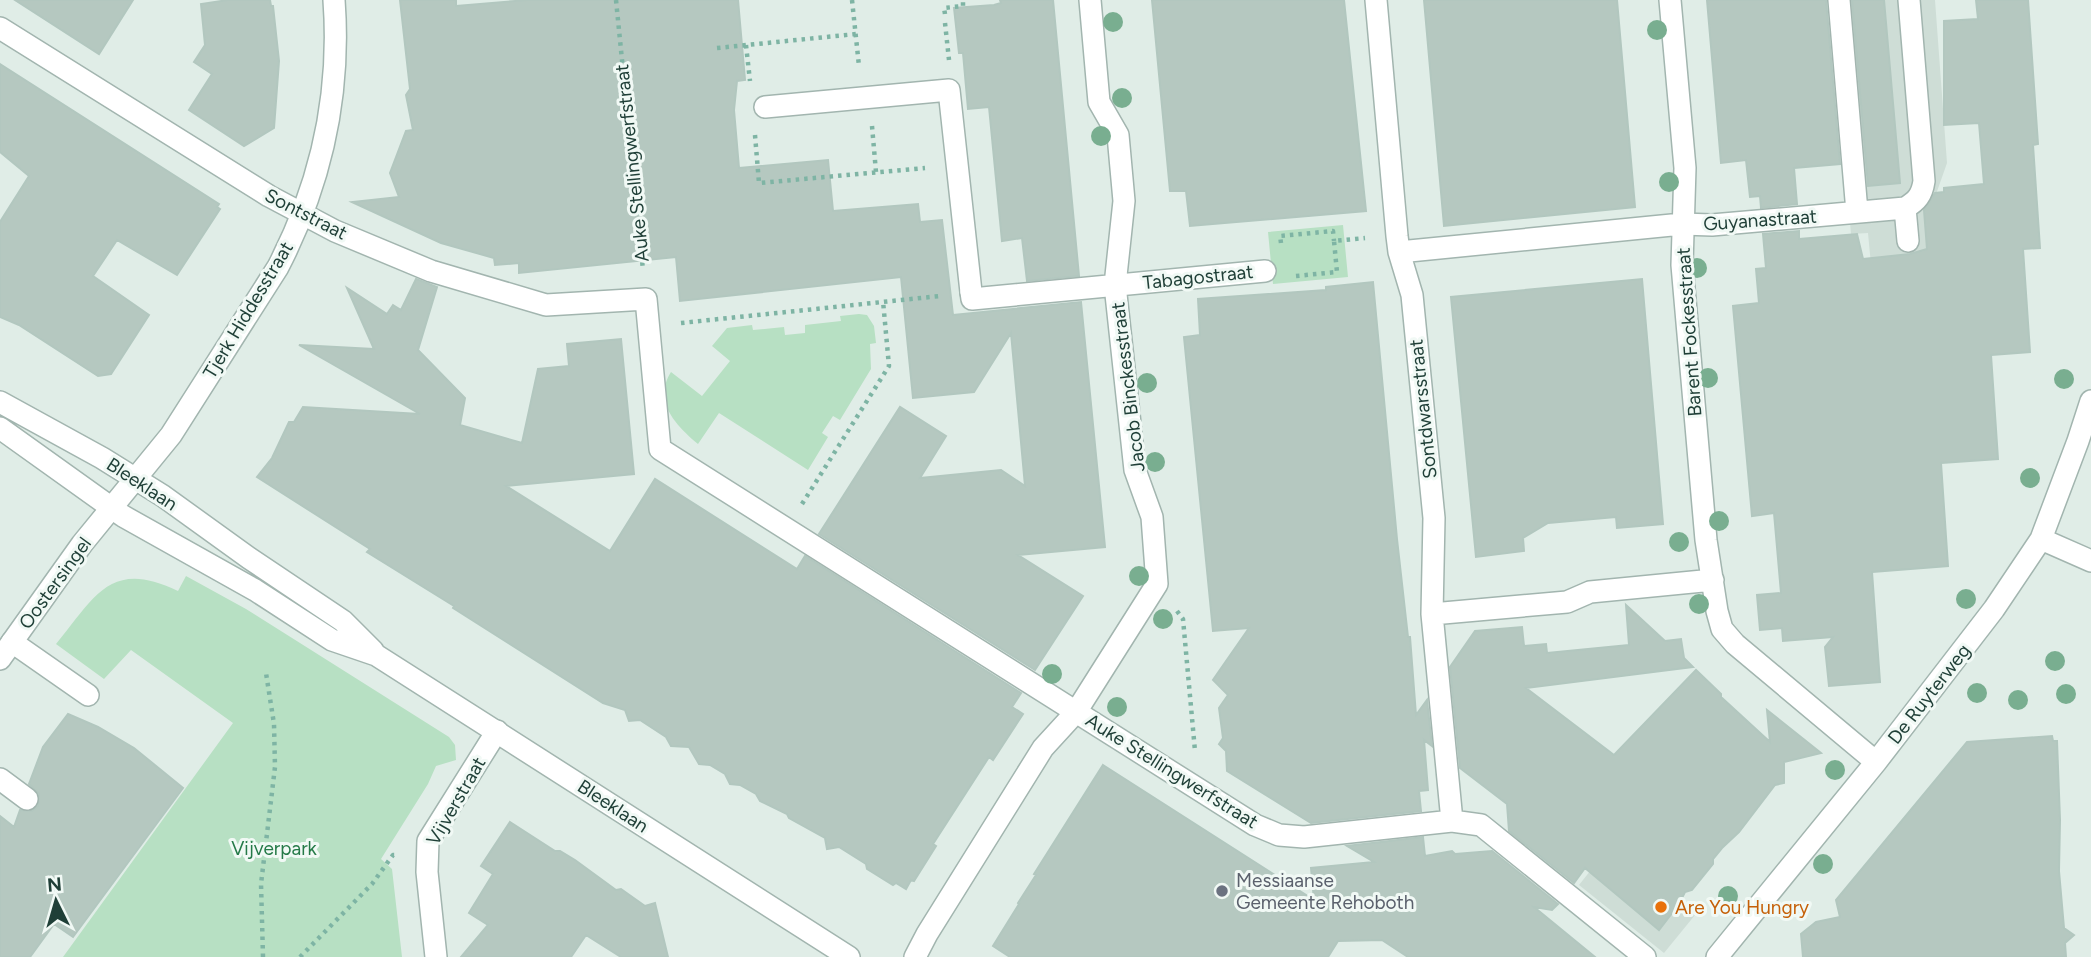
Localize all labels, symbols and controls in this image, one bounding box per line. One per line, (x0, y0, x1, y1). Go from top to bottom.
street label: Auke Stellingwerfstraat (610, 63, 654, 263)
street label: Sontstraat (261, 183, 351, 245)
street label: Guyanastraat (1702, 205, 1818, 235)
street label: Tjerk Hiddesstraat (198, 237, 298, 383)
street label: Barent Fockesstraat (1672, 247, 1706, 417)
street label: Tabagostraat (1142, 260, 1254, 294)
street label: Jacob Binckesstraat (1106, 301, 1150, 473)
street label: Sontdwarsstraat (1404, 338, 1442, 480)
street label: Bleeklaan (102, 453, 182, 515)
street label: Oostersingel (14, 533, 96, 633)
street label: De Ruyterweg (1883, 639, 1975, 749)
street label: Auke Stellingwerfstraat (1082, 709, 1262, 833)
street label: Vijverstraat (421, 753, 491, 849)
street label: Bleeklaan (573, 775, 653, 837)
park label: Vijverpark (231, 837, 318, 860)
north arrow (21, 866, 91, 936)
place label: Messiaanse Gemeente Rehoboth (1236, 869, 1414, 914)
text: N (46, 872, 63, 897)
marker: Messiaanse Gemeente Rehoboth (1214, 883, 1230, 899)
place label: Are You Hungry (1675, 896, 1809, 919)
marker: Are You Hungry (1653, 899, 1669, 915)

